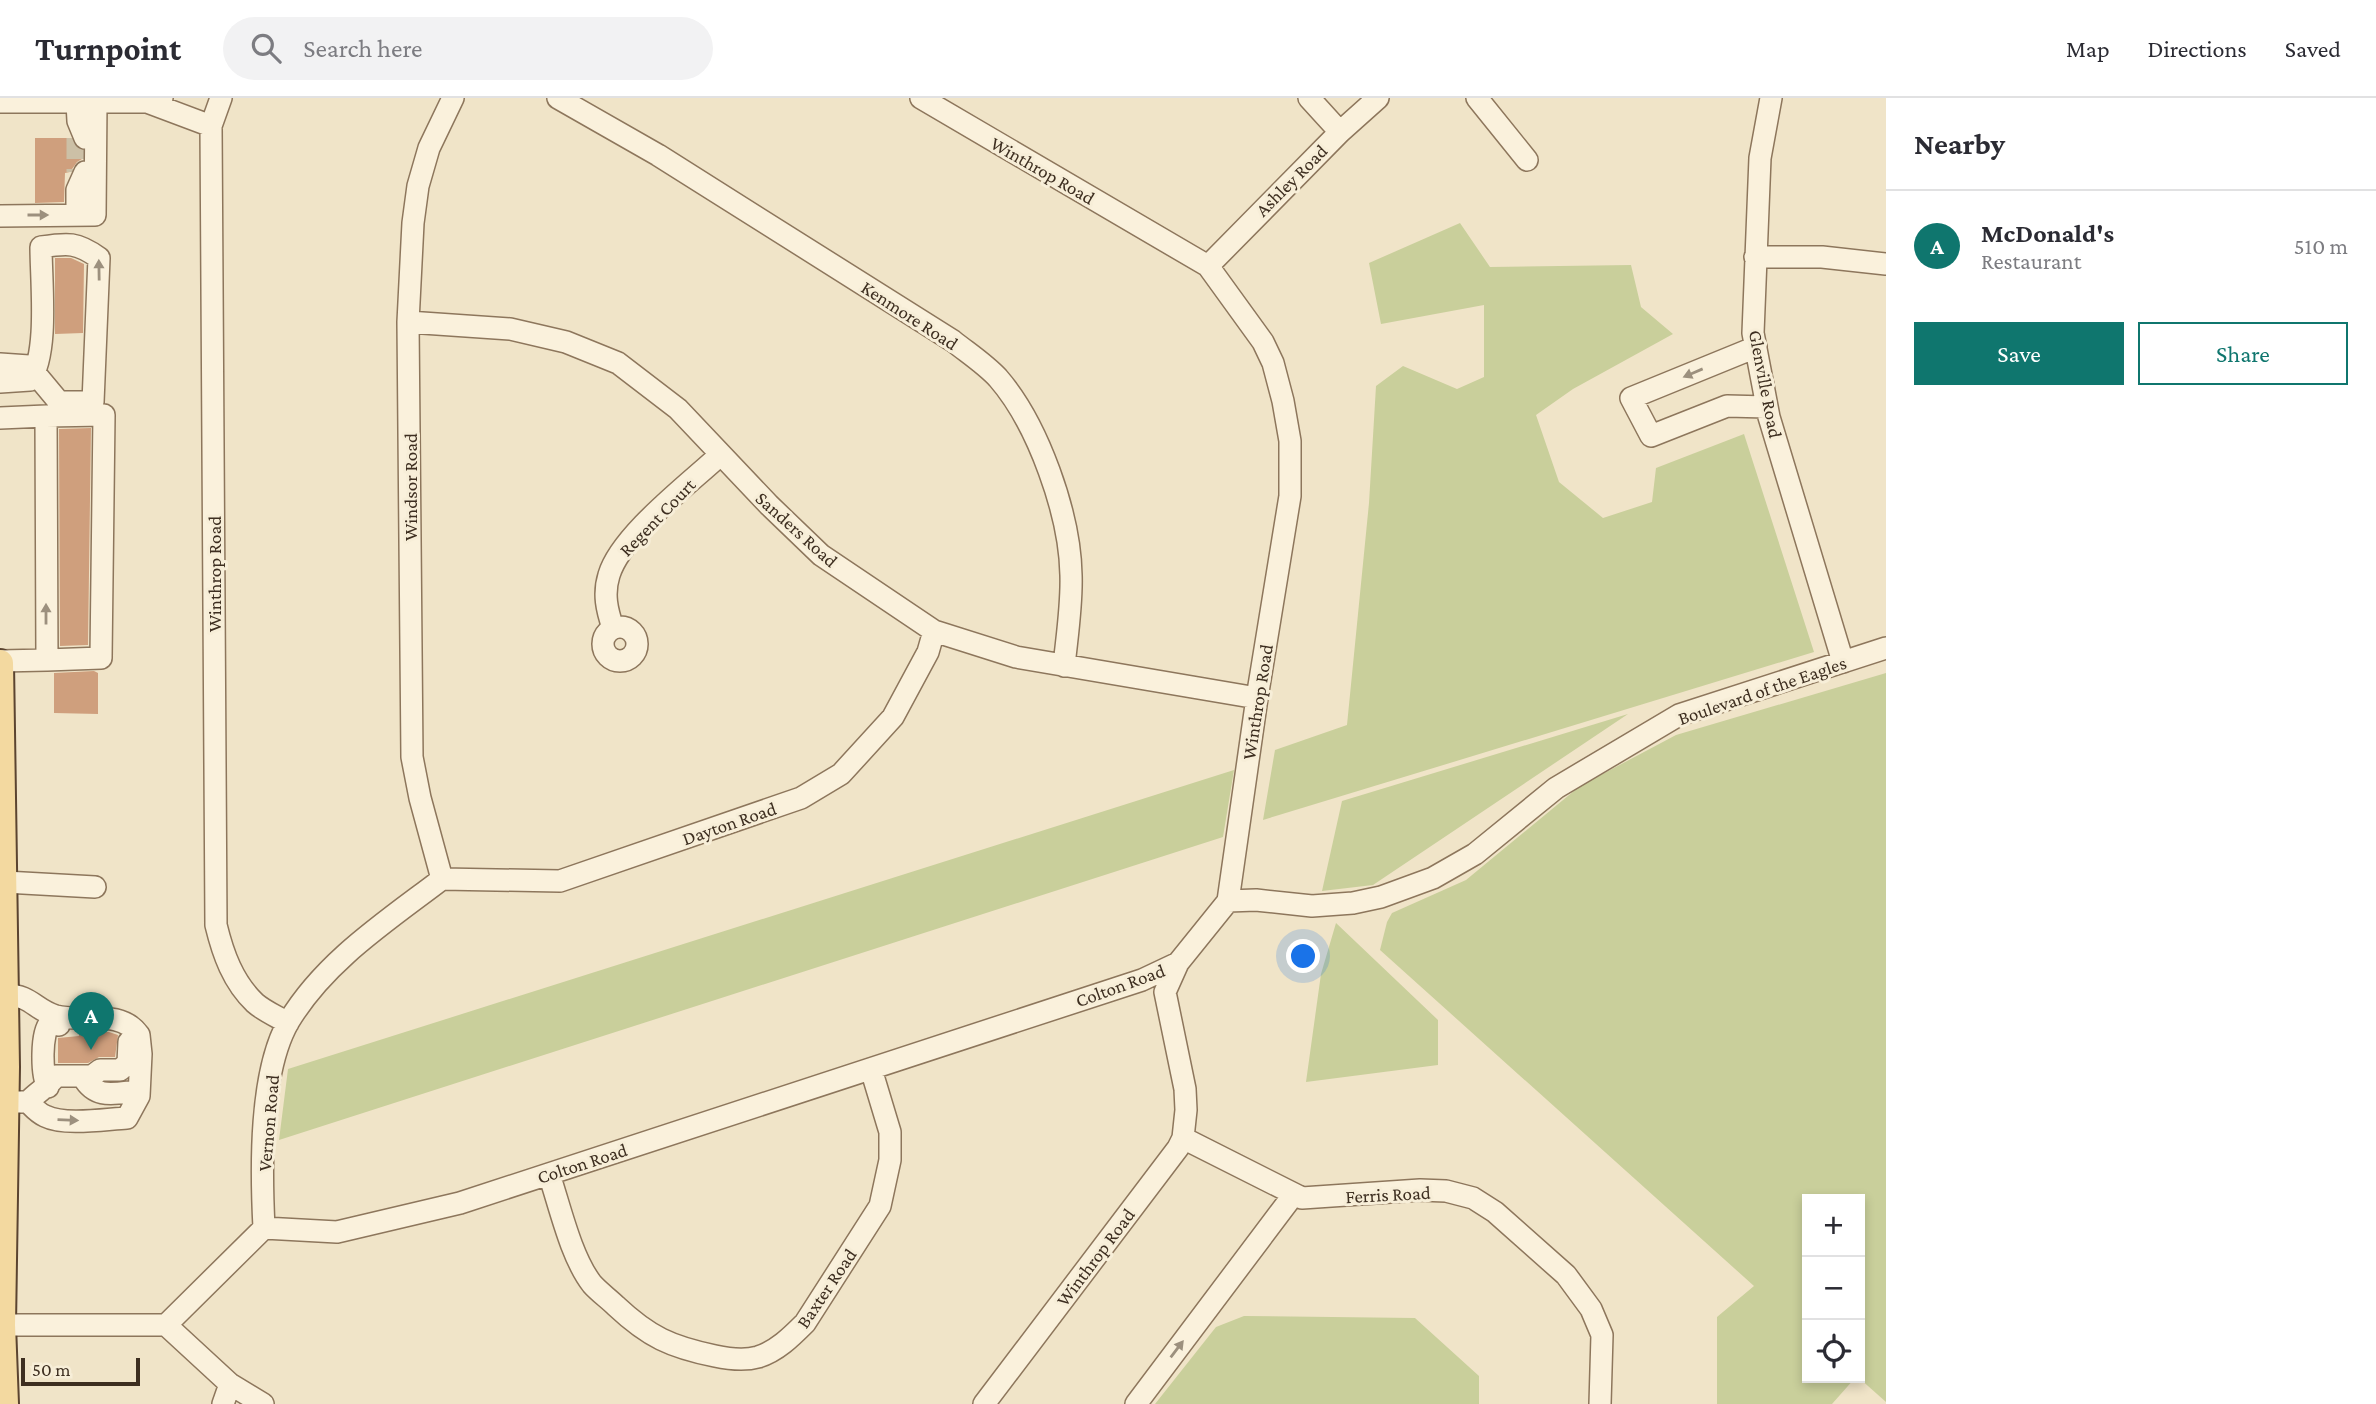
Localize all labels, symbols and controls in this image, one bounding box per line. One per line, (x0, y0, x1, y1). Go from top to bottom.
search box (223, 17, 713, 80)
icon: search (247, 29, 285, 67)
text: Turnpoint (35, 30, 181, 67)
text: Search here (303, 34, 423, 63)
text: Map (2066, 35, 2110, 62)
text: Directions (2148, 35, 2247, 62)
text: Saved (2285, 35, 2341, 62)
text: Nearby (1914, 127, 2005, 160)
street label: Winthrop Road (987, 132, 1099, 209)
street label: Ashley Road (1251, 140, 1332, 221)
one-way arrow (28, 209, 50, 221)
text: McDonald's (1981, 219, 2114, 248)
text: A (1930, 233, 1944, 259)
text: 510 m (2294, 233, 2348, 259)
text: Restaurant (1981, 248, 2081, 274)
one-way arrow (93, 259, 104, 281)
street label: Kenmore Road (858, 276, 962, 354)
button: Save (1914, 322, 2124, 385)
button: Share (2138, 322, 2348, 385)
street label: Glenville Road (1745, 328, 1786, 440)
one-way arrow (1682, 367, 1703, 378)
street label: Windsor Road (400, 433, 421, 541)
street label: Regent Court (615, 474, 700, 561)
street label: Sanders Road (752, 487, 842, 571)
street label: Winthrop Road (204, 516, 225, 632)
one-way arrow (40, 603, 52, 625)
street label: Winthrop Road (1238, 643, 1277, 761)
street label: Boulevard of the Eagles (1675, 652, 1849, 729)
street label: Dayton Road (679, 798, 779, 849)
your location (1286, 939, 1320, 973)
street label: Colton Road (1073, 960, 1168, 1011)
pin: A (68, 992, 114, 1050)
street label: Vernon Road (254, 1074, 283, 1172)
one-way arrow (57, 1114, 79, 1125)
street label: Colton Road (534, 1139, 630, 1188)
street label: Ferris Road (1345, 1182, 1431, 1207)
map controls (1802, 1194, 1865, 1383)
button: + (1802, 1194, 1865, 1257)
street label: Winthrop Road (1052, 1204, 1139, 1310)
street label: Baxter Road (792, 1245, 861, 1332)
button: − (1802, 1257, 1865, 1320)
button: locate (1802, 1320, 1865, 1383)
one-way arrow (1169, 1341, 1184, 1359)
scale bar (21, 1355, 140, 1387)
text: 50 m (32, 1359, 71, 1380)

